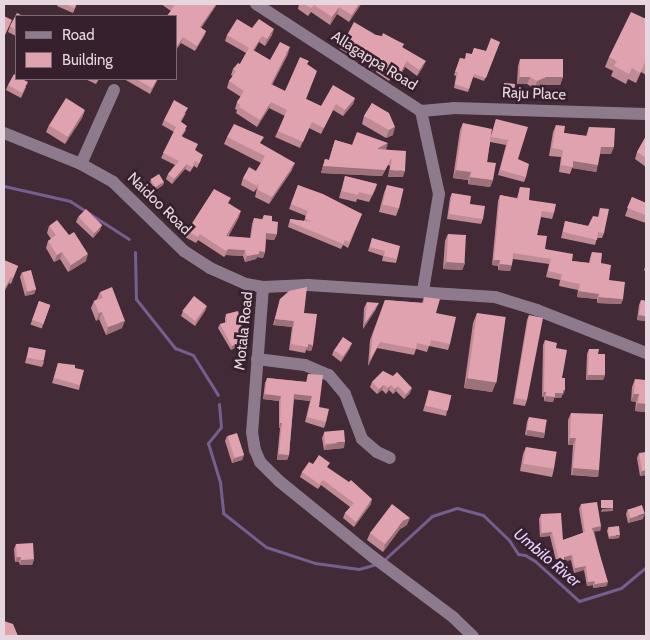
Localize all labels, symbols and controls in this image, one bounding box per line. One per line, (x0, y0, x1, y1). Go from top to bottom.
legend (15, 15, 178, 80)
text: Road (62, 26, 95, 44)
street label: Allagappa Road (328, 27, 420, 95)
text: Building (62, 51, 113, 69)
street label: Raju Place (502, 84, 566, 104)
street label: Naidoo Road (123, 169, 195, 239)
street label: Motala Road (231, 291, 257, 371)
water label: Umbilo River (510, 524, 584, 592)

